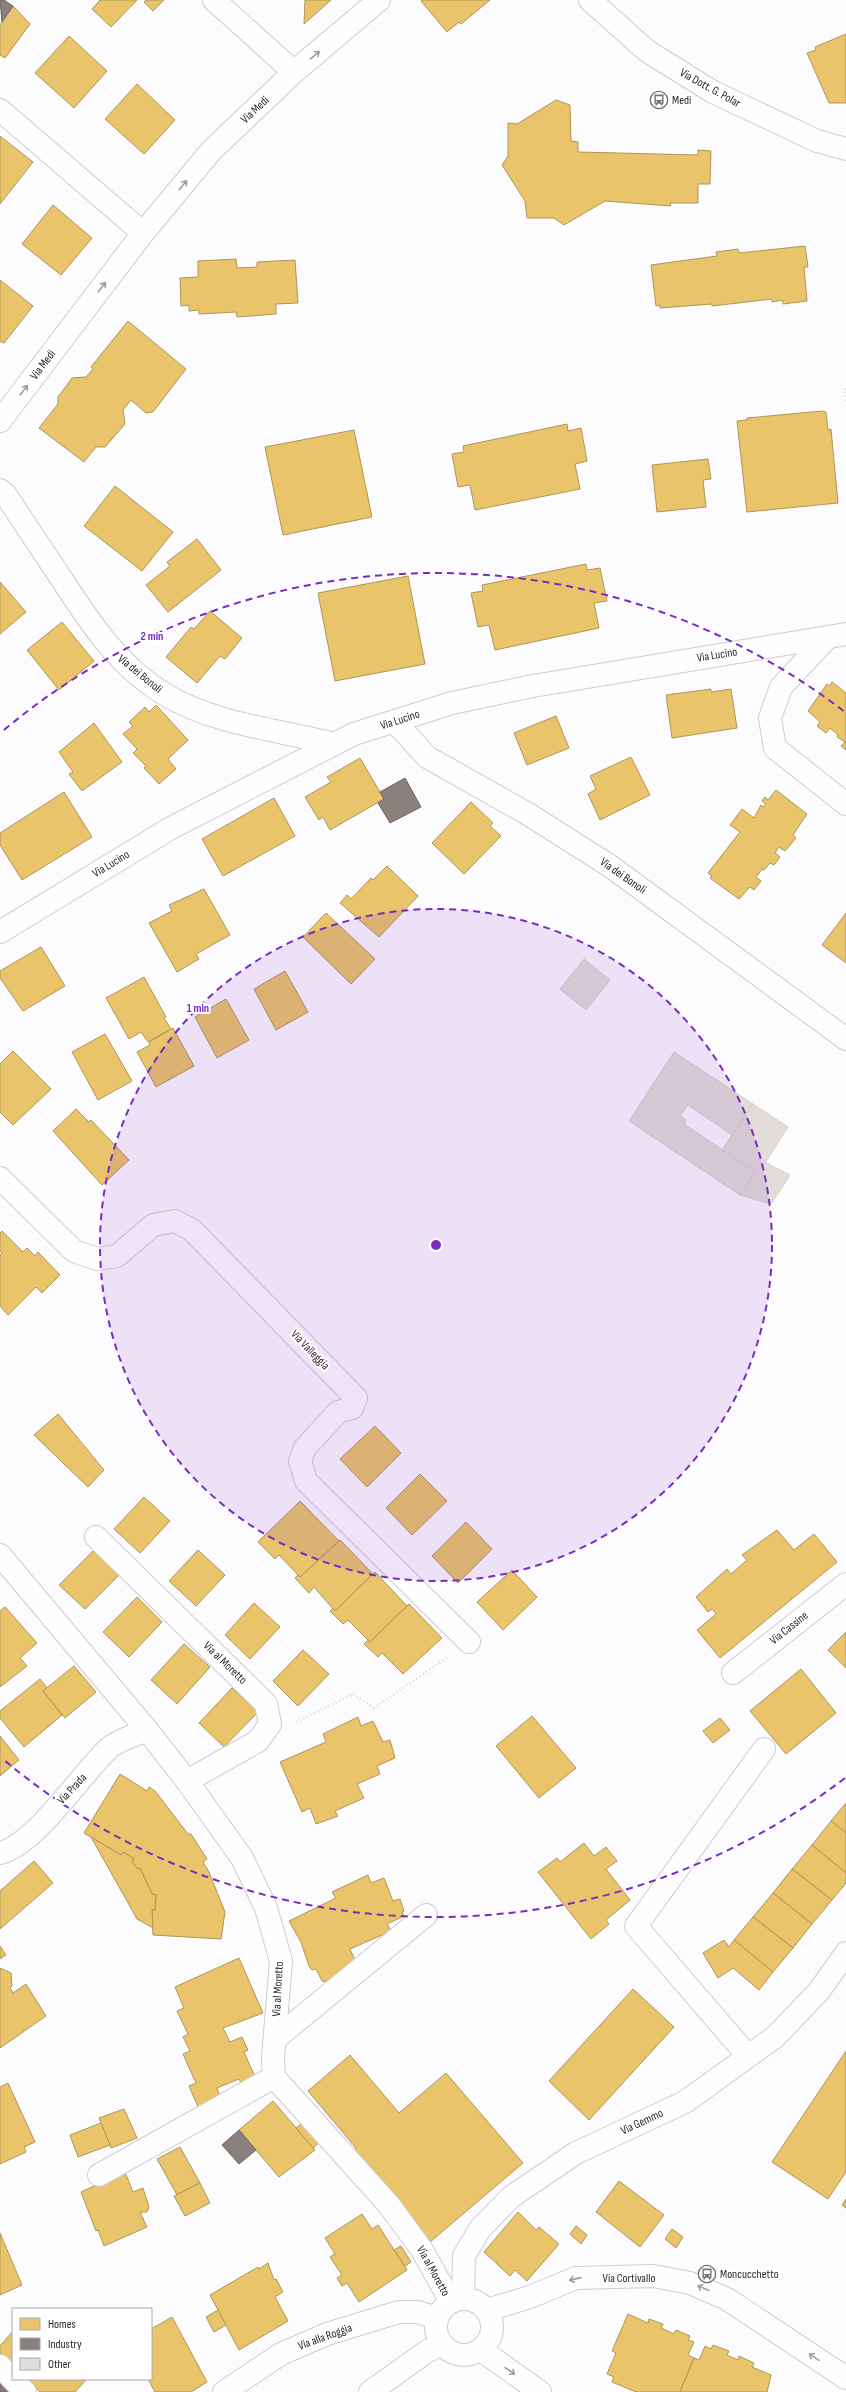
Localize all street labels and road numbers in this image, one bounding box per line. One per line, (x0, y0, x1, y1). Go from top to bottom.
street label: Via Dott. G. Polar (677, 65, 744, 111)
street label: Via Medi (238, 93, 272, 127)
street label: Via Medi (27, 347, 59, 383)
street label: Via Lucino (696, 644, 738, 666)
street label: Via dei Bonoli (115, 651, 165, 697)
street label: Via Lucino (378, 707, 422, 733)
street label: Via Lucino (90, 847, 132, 881)
street label: Via dei Bonoli (597, 855, 649, 897)
street label: Via Valleggia (287, 1327, 333, 1373)
street label: Via Cassine (767, 1608, 812, 1648)
street label: Via al Moretto (200, 1638, 250, 1688)
street label: Via Prada (54, 1770, 90, 1808)
street label: Via al Moretto (269, 1961, 287, 2017)
street label: Via Gemmo (618, 2106, 666, 2138)
street label: Via al Moretto (413, 2243, 453, 2299)
street label: Via Cortivallo (603, 2271, 655, 2286)
street label: Via alla Roggia (296, 2320, 354, 2354)

